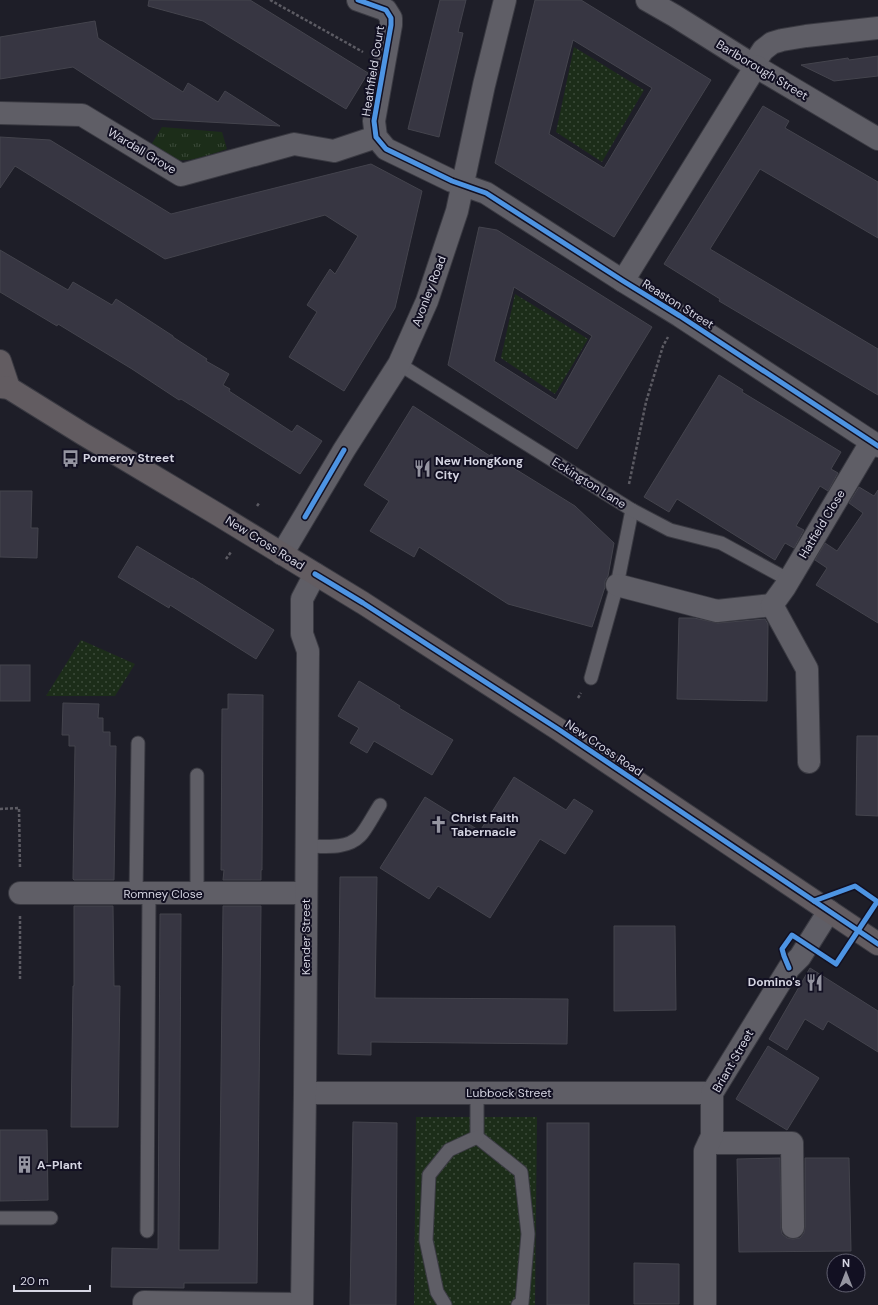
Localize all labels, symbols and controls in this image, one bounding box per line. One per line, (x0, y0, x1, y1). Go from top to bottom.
street label: Heathfield Court (358, 24, 388, 118)
street label: Barlborough Street (713, 36, 811, 104)
street label: Wardall Grove (105, 124, 179, 178)
street label: Avonley Road (408, 253, 450, 329)
street label: Reaston Street (639, 276, 717, 333)
bus stop icon: Pomeroy Street (60, 448, 80, 468)
place label: Pomeroy Street (83, 450, 174, 466)
place label: New HongKong City (435, 453, 523, 483)
street label: Eckington Lane (549, 454, 629, 512)
restaurant icon: New HongKong City (412, 458, 432, 478)
street label: Hatfield Close (795, 487, 849, 561)
street label: New Cross Road (222, 512, 308, 574)
street label: New Cross Road (562, 716, 646, 780)
place label: Christ Faith Tabernacle (451, 810, 519, 840)
church icon: Christ Faith Tabernacle (428, 815, 448, 835)
street label: Romney Close (123, 886, 203, 902)
street label: Kender Street (298, 899, 314, 975)
restaurant icon: Domino's (804, 972, 824, 992)
place label: Domino's (748, 974, 801, 990)
street label: Briant Street (709, 1026, 758, 1095)
street label: Lubbock Street (466, 1085, 552, 1101)
building icon: A-Plant (14, 1155, 34, 1175)
place label: A-Plant (37, 1157, 82, 1173)
north arrow (826, 1253, 866, 1293)
text: N (842, 1256, 850, 1270)
scale bar (14, 1267, 90, 1293)
text: 20 m (20, 1273, 49, 1289)

